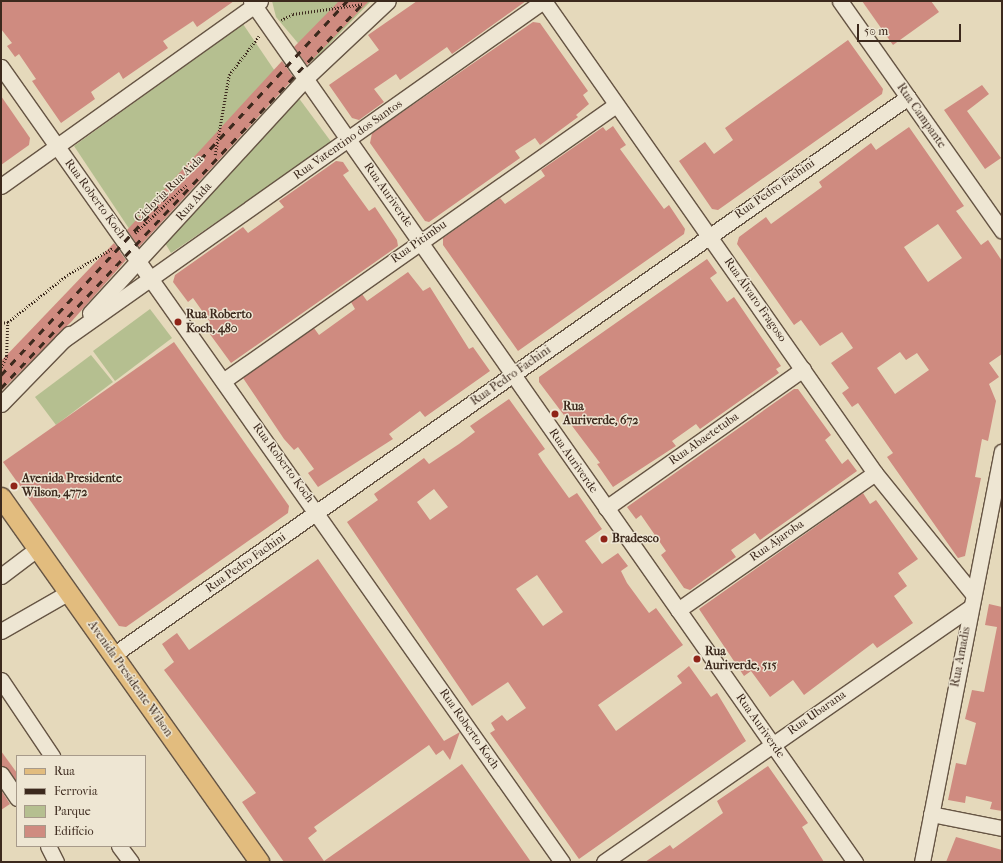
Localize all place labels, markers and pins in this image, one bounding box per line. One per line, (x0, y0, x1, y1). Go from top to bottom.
place label: Rua Roberto Koch, 480 (186, 308, 252, 336)
marker: Rua Roberto Koch, 480 (173, 317, 183, 327)
place label: Rua Auriverde, 672 (563, 400, 638, 428)
marker: Rua Auriverde, 672 (550, 409, 560, 419)
place label: Avenida Presidente Wilson, 4772 (22, 472, 122, 500)
marker: Avenida Presidente Wilson, 4772 (9, 481, 19, 491)
place label: Bradesco (612, 532, 659, 546)
marker: Bradesco (599, 534, 609, 544)
place label: Rua Auriverde, 515 (705, 645, 777, 673)
marker: Rua Auriverde, 515 (692, 654, 702, 664)

